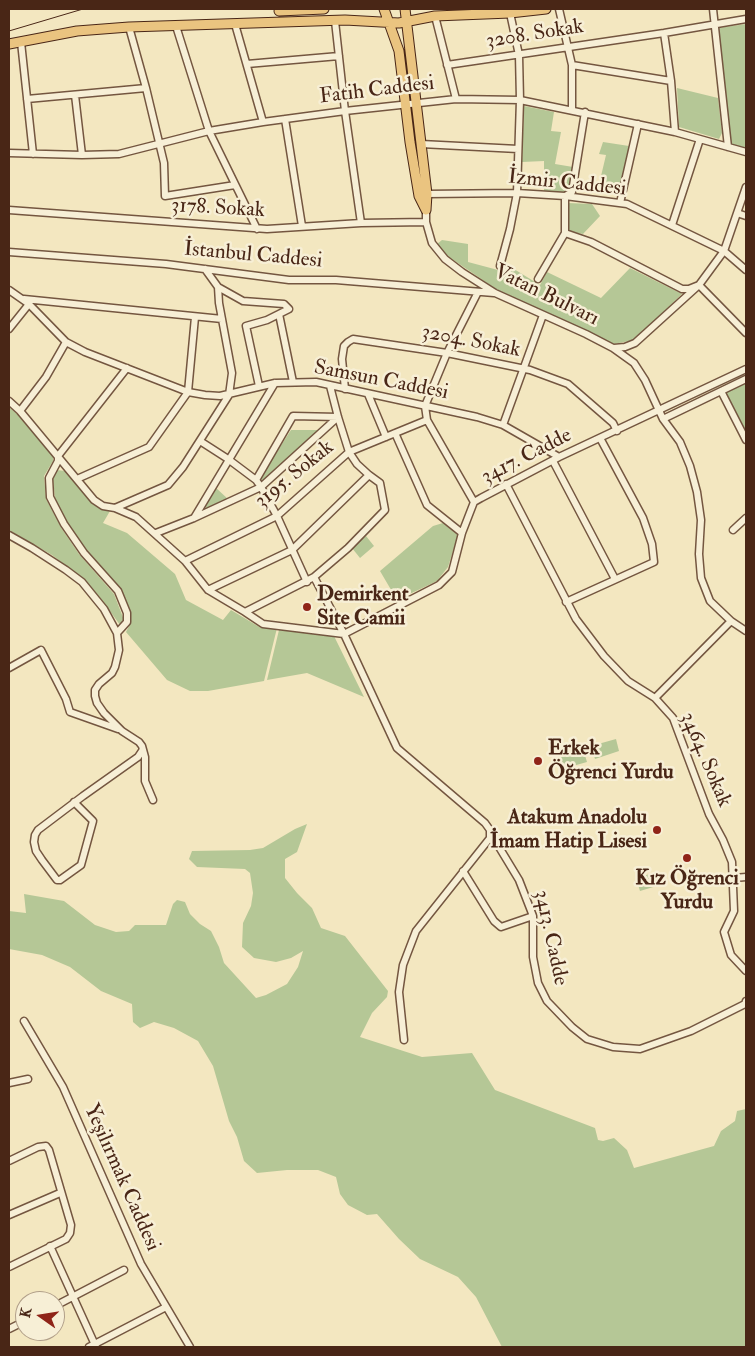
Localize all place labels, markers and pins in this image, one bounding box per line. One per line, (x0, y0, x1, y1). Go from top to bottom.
place label: Demirkent Site Camii (317, 582, 409, 632)
marker: Demirkent Site Camii (301, 601, 313, 613)
place label: Erkek Öğrenci Yurdu (548, 736, 674, 786)
marker: Erkek Öğrenci Yurdu (532, 755, 544, 767)
place label: Atakum Anadolu İmam Hatip Lisesi (490, 805, 647, 855)
marker: Atakum Anadolu İmam Hatip Lisesi (651, 824, 663, 836)
marker: Kız Öğrenci Yurdu (681, 852, 693, 864)
place label: Kız Öğrenci Yurdu (635, 866, 739, 916)

